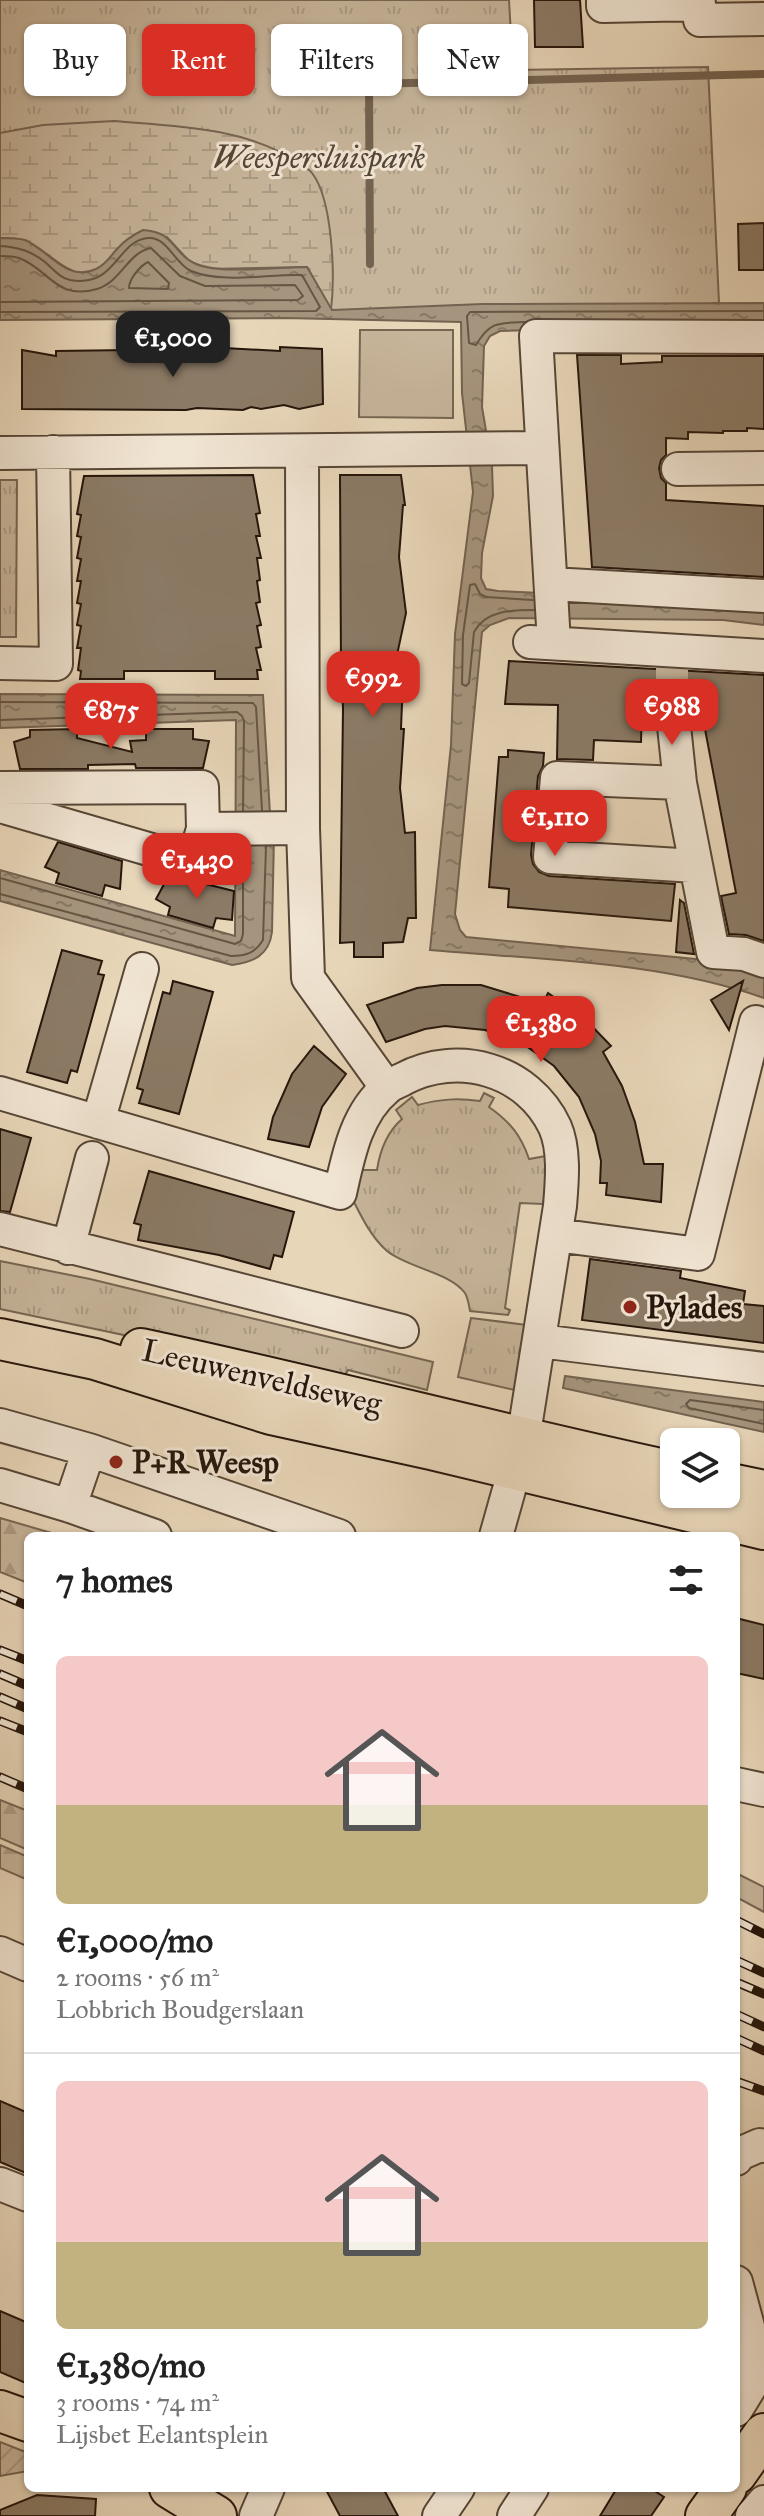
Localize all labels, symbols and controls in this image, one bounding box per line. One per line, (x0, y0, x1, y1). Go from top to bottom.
chip: Buy (24, 24, 126, 96)
chip: Rent (142, 24, 255, 96)
chip: Filters (271, 24, 402, 96)
chip: New (418, 24, 528, 96)
park label: Weespersluispark (213, 138, 425, 177)
pin: €1,000 (108, 311, 238, 379)
text: €1,000 (134, 321, 212, 353)
pin: €992 (326, 651, 420, 719)
text: €992 (345, 661, 401, 693)
pin: €988 (625, 679, 719, 747)
pin: €875 (64, 683, 158, 751)
text: €988 (643, 689, 701, 721)
text: €875 (83, 693, 139, 725)
pin: €1,110 (490, 790, 620, 858)
text: €1,110 (521, 800, 589, 832)
pin: €1,430 (132, 833, 262, 901)
text: €1,430 (160, 843, 234, 875)
pin: €1,380 (476, 996, 606, 1064)
text: €1,380 (505, 1006, 577, 1038)
place label: Pylades (646, 1288, 743, 1327)
marker: Pylades (621, 1298, 639, 1316)
street label: Leeuwenveldseweg (138, 1330, 387, 1424)
map controls (660, 1428, 740, 1508)
button: layers (660, 1428, 740, 1508)
place label: P+R Weesp (132, 1443, 279, 1482)
marker: P+R Weesp (107, 1453, 125, 1471)
icon: filters (664, 1558, 708, 1602)
text: 7 homes (56, 1560, 173, 1601)
icon: home (310, 1708, 454, 1852)
text: €1,000/mo (56, 1920, 213, 1961)
text: 2 rooms · 56 m² (56, 1961, 219, 1993)
text: Lobbrich Boudgerslaan (56, 1993, 304, 2025)
icon: home (310, 2133, 454, 2277)
text: €1,380/mo (56, 2345, 205, 2386)
text: 3 rooms · 74 m² (56, 2386, 219, 2418)
text: Lijsbet Eelantsplein (56, 2418, 268, 2450)

